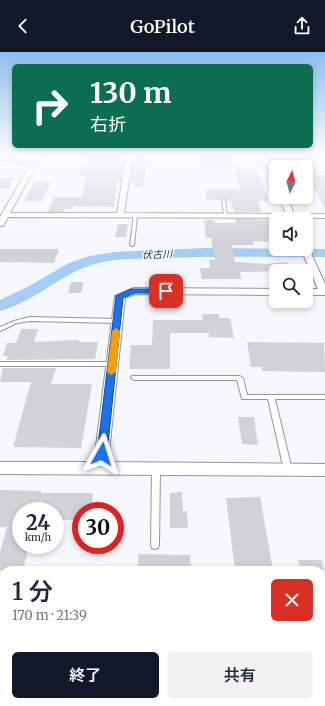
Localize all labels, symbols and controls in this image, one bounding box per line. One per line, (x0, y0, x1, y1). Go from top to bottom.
icon: back (12, 15, 34, 37)
text: GoPilot (130, 15, 195, 38)
icon: share (291, 15, 313, 37)
text: 130 m (90, 75, 172, 111)
icon: right (24, 80, 76, 132)
text: 右折 (90, 113, 126, 136)
north arrow (269, 160, 313, 204)
map controls (269, 160, 313, 308)
button: sound (269, 212, 313, 256)
water label: 伏古川 (142, 247, 173, 262)
button: search (269, 264, 313, 308)
pin (149, 274, 183, 308)
icon: arrive (155, 280, 177, 302)
position arrow (81, 433, 123, 475)
speed limit sign: 30 (72, 502, 124, 554)
text: 24 (26, 510, 50, 535)
text: km/h (25, 531, 51, 544)
text: 1 分 (12, 576, 53, 607)
button: close (271, 579, 313, 621)
text: 170 m · 21:39 (12, 607, 87, 624)
button: 終了 (12, 652, 159, 698)
button: 共有 (167, 652, 313, 698)

